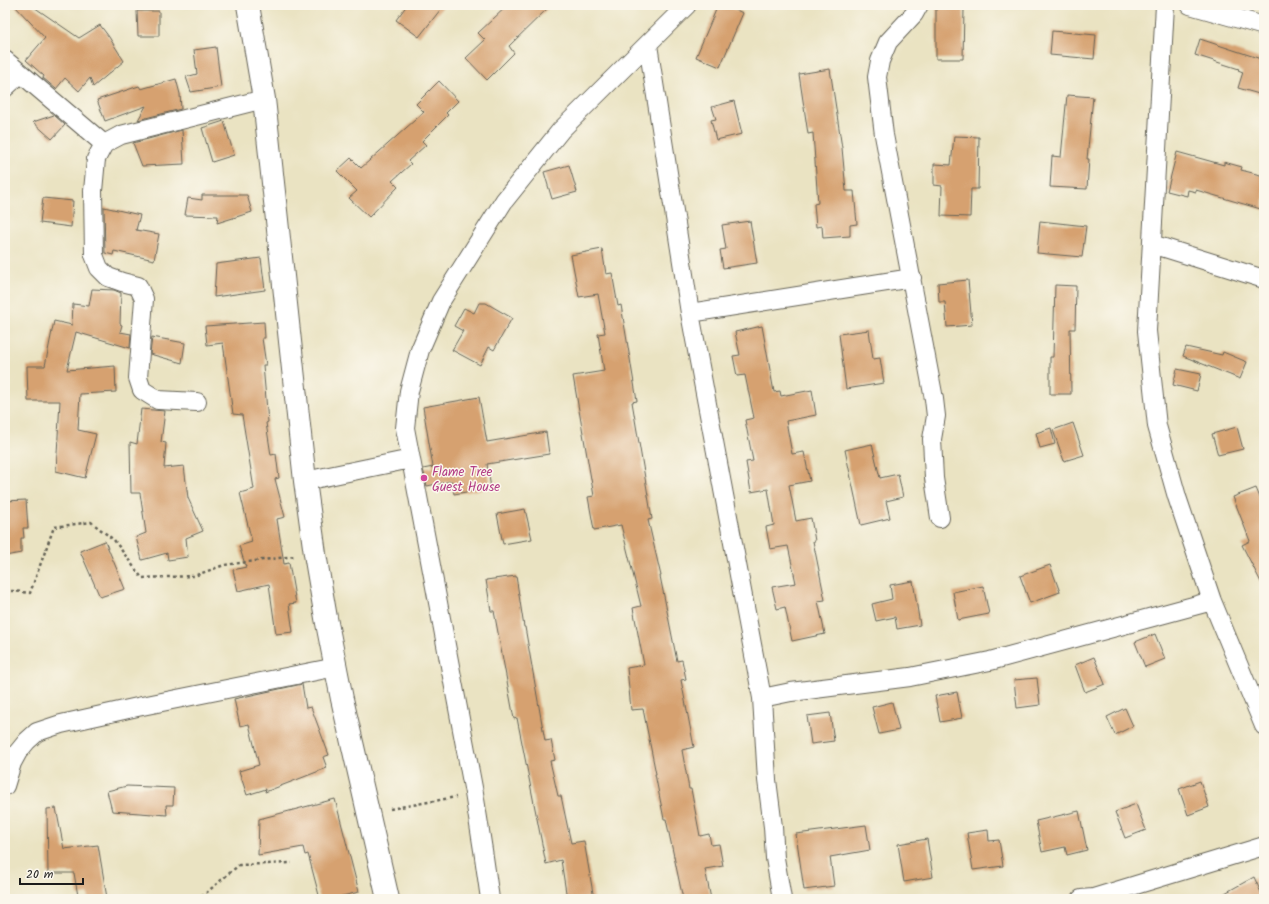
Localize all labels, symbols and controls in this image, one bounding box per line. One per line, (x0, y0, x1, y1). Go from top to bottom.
place label: Flame Tree Guest House (432, 462, 500, 498)
marker: Flame Tree Guest House (419, 473, 429, 483)
scale bar (20, 860, 83, 886)
text: 20 m (26, 865, 54, 884)

